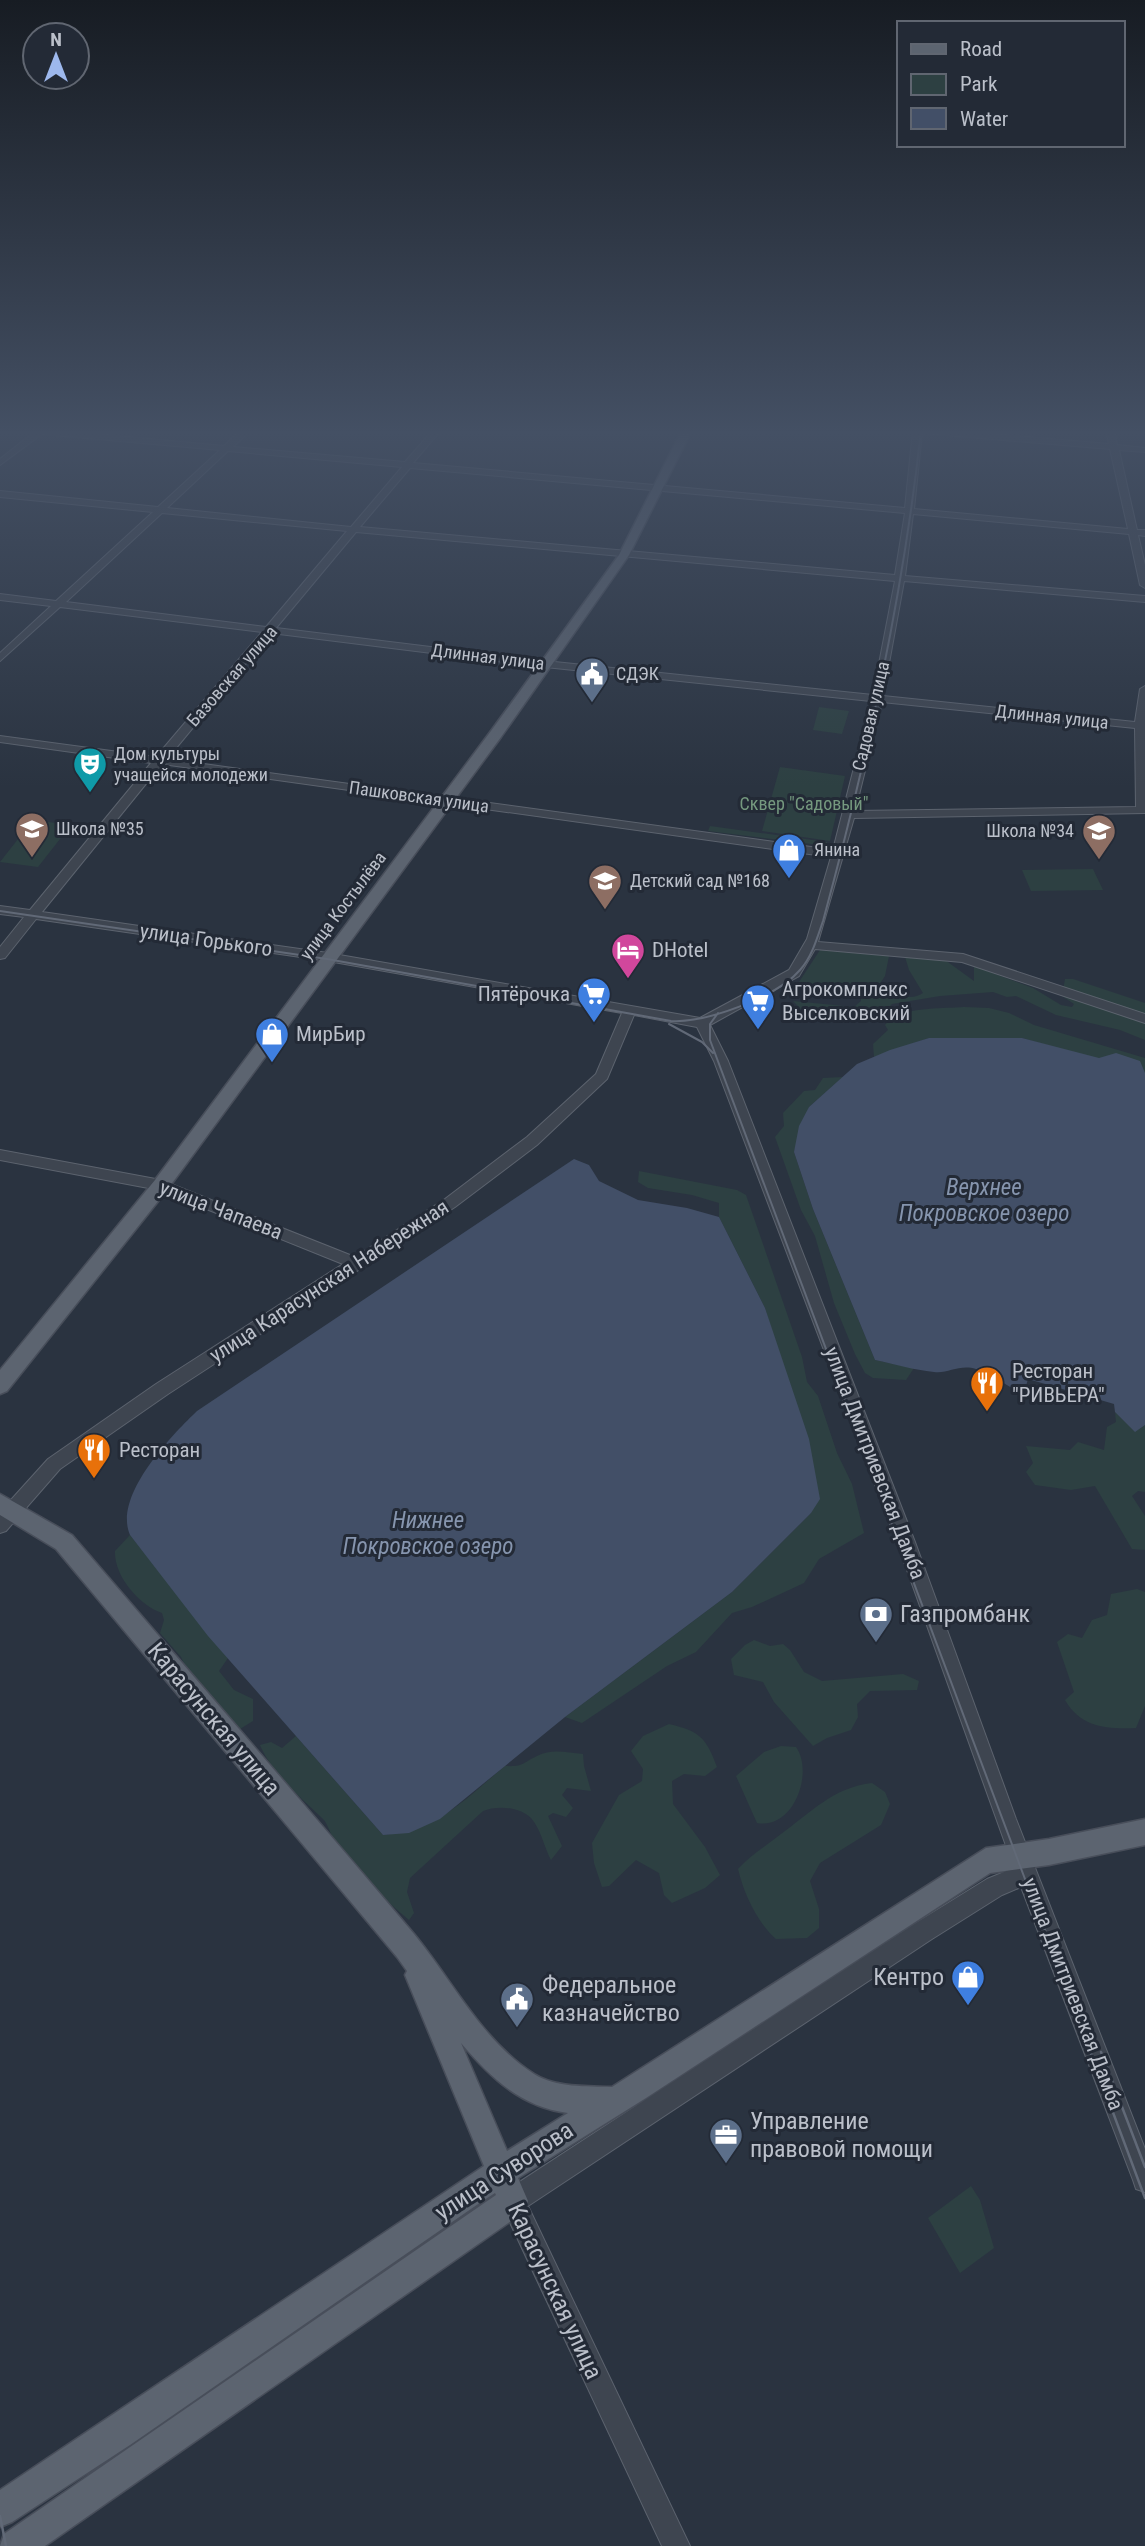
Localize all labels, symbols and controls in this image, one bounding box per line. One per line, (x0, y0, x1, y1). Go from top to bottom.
north arrow (21, 21, 91, 91)
legend (897, 21, 1124, 147)
text: N (50, 28, 62, 51)
text: Road (960, 37, 1002, 61)
text: Park (960, 72, 998, 96)
text: Water (960, 107, 1008, 131)
street label: Базовская улица (182, 621, 281, 730)
street label: Длинная улица (430, 639, 546, 674)
public building icon: СДЭК (573, 655, 611, 704)
street label: Садовая улица (848, 659, 893, 773)
place label: СДЭК (616, 663, 659, 684)
street label: Длинная улица (994, 700, 1110, 733)
place label: Дом культуры учащейся молодежи (114, 743, 268, 785)
theatre icon: Дом культуры учащейся молодежи (71, 745, 109, 794)
street label: Пашковская улица (348, 776, 490, 817)
park label: Сквер "Садовый" (740, 793, 868, 814)
school or university icon: Школа №35 (13, 810, 51, 859)
school or university icon: Школа №34 (1080, 812, 1118, 861)
place label: Школа №35 (56, 818, 144, 839)
place label: Школа №34 (986, 820, 1074, 841)
shop icon: Янина (770, 831, 808, 880)
place label: Янина (814, 839, 860, 860)
street label: улица Костылёва (295, 847, 390, 964)
school or university icon: Детский сад №168 (586, 862, 624, 911)
place label: Детский сад №168 (630, 870, 770, 891)
street label: улица Горького (138, 919, 274, 961)
hotel icon: DHotel (609, 931, 647, 980)
place label: DHotel (652, 938, 708, 962)
supermarket icon: Пятёрочка (575, 975, 613, 1024)
place label: Агрокомплекс Выселковский (782, 977, 910, 1025)
place label: Пятёрочка (478, 982, 570, 1006)
supermarket icon: Агрокомплекс Выселковский (739, 982, 777, 1031)
shop icon: МирБир (253, 1015, 291, 1064)
place label: МирБир (296, 1022, 366, 1046)
water label: Верхнее Покровское озеро (899, 1174, 1069, 1227)
street label: улица Чапаева (156, 1176, 286, 1244)
street label: улица Карасунская Набережная (205, 1195, 453, 1367)
street label: улица Дмитриевская Дамба (820, 1344, 930, 1582)
place label: Ресторан "РИВЬЕРА" (1012, 1359, 1105, 1407)
restaurant icon: Ресторан "РИВЬЕРА" (968, 1364, 1006, 1413)
restaurant icon: Ресторан (75, 1431, 113, 1480)
place label: Ресторан (119, 1438, 200, 1462)
water label: Нижнее Покровское озеро (343, 1507, 513, 1560)
bank icon: Газпромбанк (857, 1595, 895, 1644)
place label: Газпромбанк (900, 1600, 1030, 1628)
street label: Карасунская улица (142, 1637, 286, 1801)
street label: улица Дмитриевская Дамба (1018, 1875, 1128, 2113)
shop icon: Кентро (949, 1958, 987, 2007)
place label: Кентро (873, 1963, 944, 1991)
place label: Федеральное казначейство (542, 1971, 680, 2027)
public building icon: Федеральное казначейство (498, 1980, 536, 2029)
place label: Управление правовой помощи (750, 2107, 933, 2163)
street label: улица Суворова (430, 2116, 578, 2226)
office icon: Управление правовой помощи (707, 2116, 745, 2165)
street label: Карасунская улица (502, 2199, 608, 2383)

